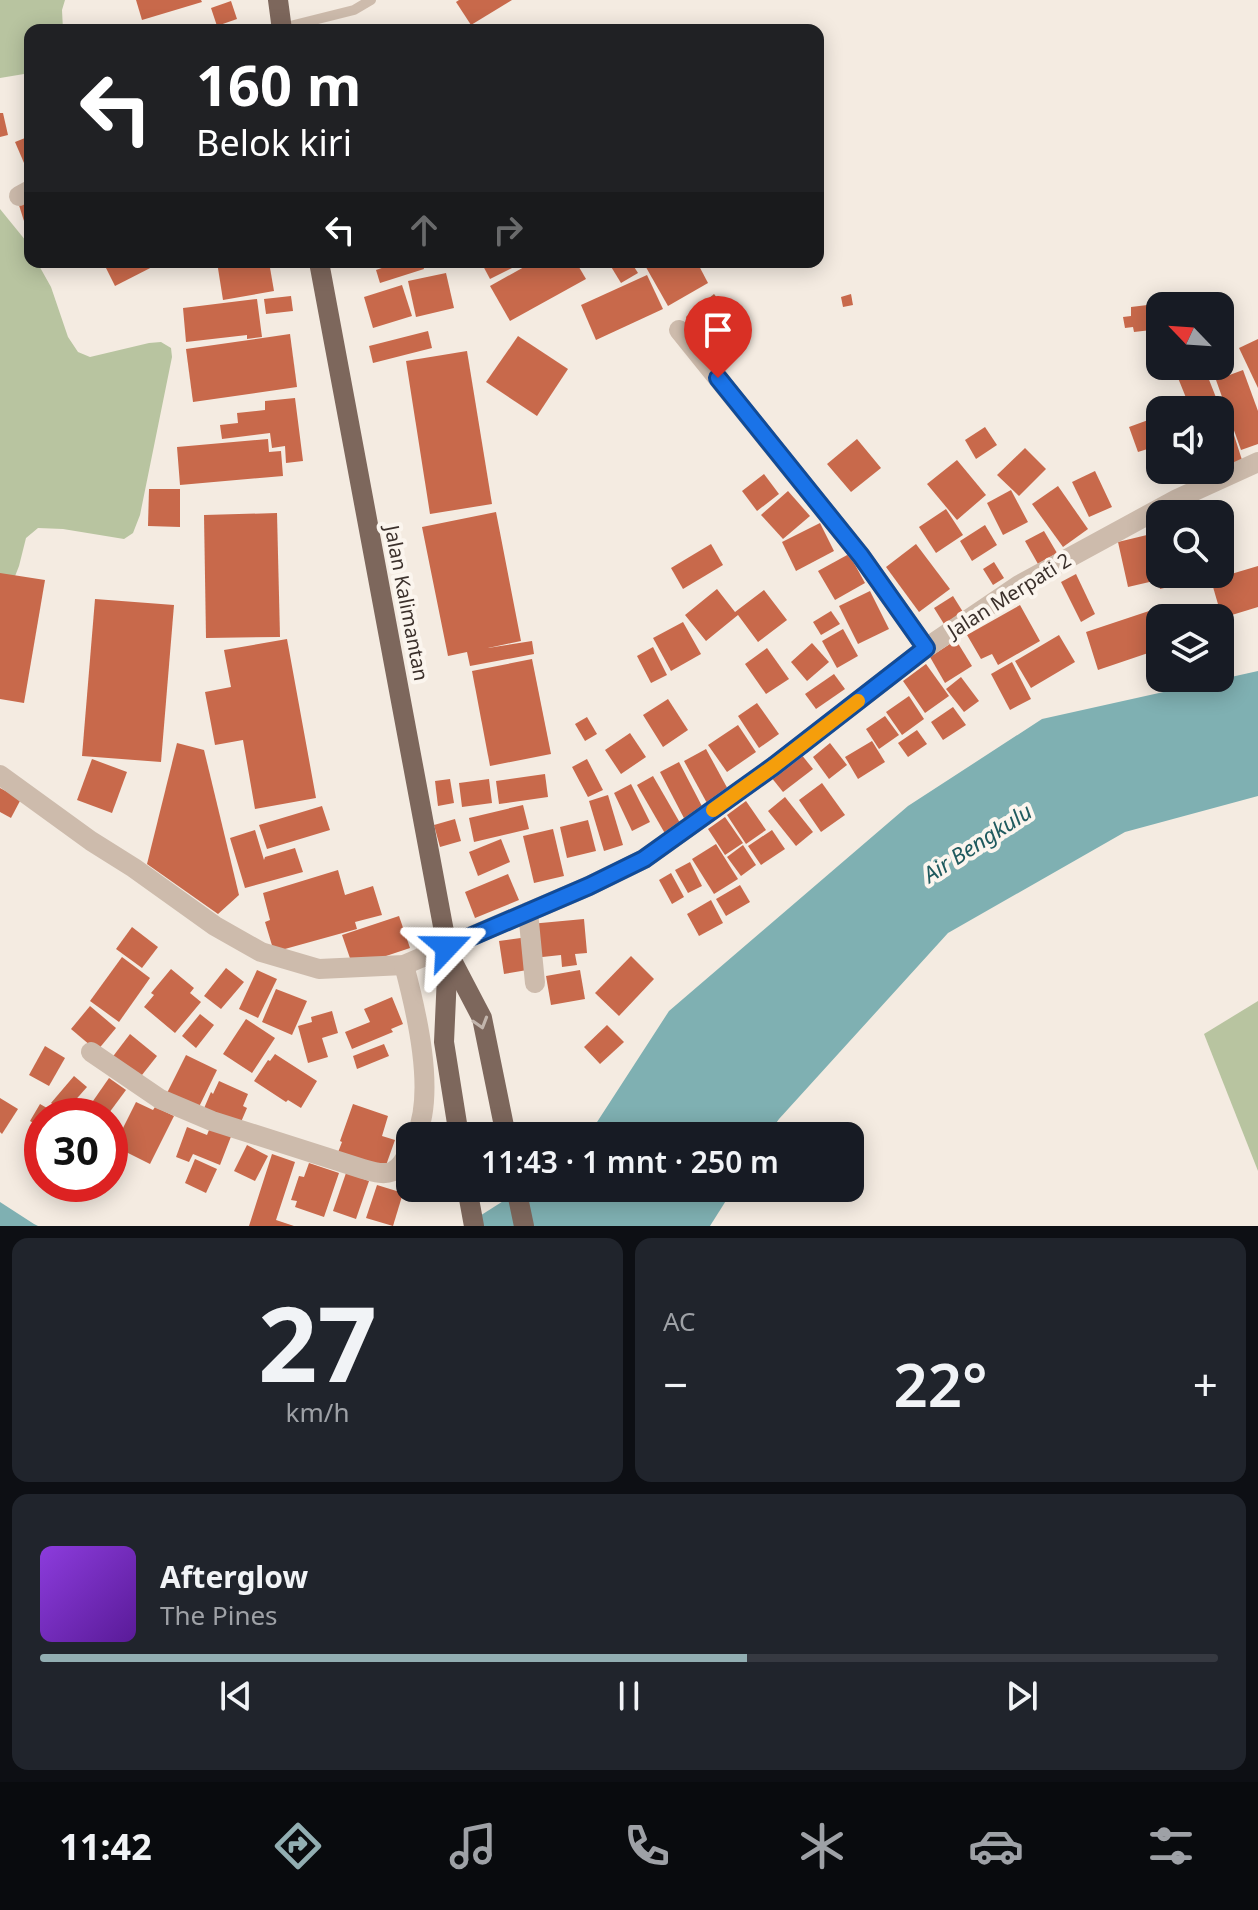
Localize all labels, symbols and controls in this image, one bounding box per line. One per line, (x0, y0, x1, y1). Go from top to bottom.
text: 160 m (196, 46, 361, 122)
icon: left (64, 56, 168, 160)
text: Belok kiri (196, 118, 352, 167)
icon: left (318, 208, 362, 252)
icon: ahead (402, 208, 446, 252)
icon: right (486, 208, 530, 252)
north arrow (1146, 292, 1234, 380)
map controls (1146, 292, 1234, 692)
pin (684, 296, 752, 378)
icon: arrive (696, 308, 740, 352)
button: sound (1146, 396, 1234, 484)
button: search (1146, 500, 1234, 588)
street label: Jalan Kalimantan (378, 521, 435, 683)
street label: Jalan Merpati 2 (940, 546, 1076, 645)
button: layers (1146, 604, 1234, 692)
water label: Air Bengkulu (915, 795, 1037, 889)
position arrow (405, 905, 489, 989)
one-way arrow (472, 1016, 488, 1030)
speed limit sign: 30 (24, 1098, 128, 1202)
text: 11:43 · 1 mnt · 250 m (481, 1141, 779, 1182)
text: 27 (258, 1271, 377, 1412)
text: AC (663, 1303, 696, 1339)
text: 22° (893, 1343, 988, 1425)
text: − (663, 1354, 688, 1414)
text: + (1193, 1354, 1218, 1414)
text: km/h (286, 1394, 349, 1430)
text: Afterglow (160, 1556, 308, 1597)
text: The Pines (160, 1597, 278, 1633)
icon: previous (214, 1674, 258, 1718)
icon: pause (607, 1674, 651, 1718)
icon: next (1000, 1674, 1044, 1718)
icon: directions (270, 1818, 326, 1874)
icon: music (445, 1818, 501, 1874)
icon: phone (619, 1818, 675, 1874)
icon: climate (794, 1818, 850, 1874)
icon: car (968, 1818, 1024, 1874)
icon: filters (1143, 1818, 1199, 1874)
text: 11:42 (59, 1822, 152, 1871)

